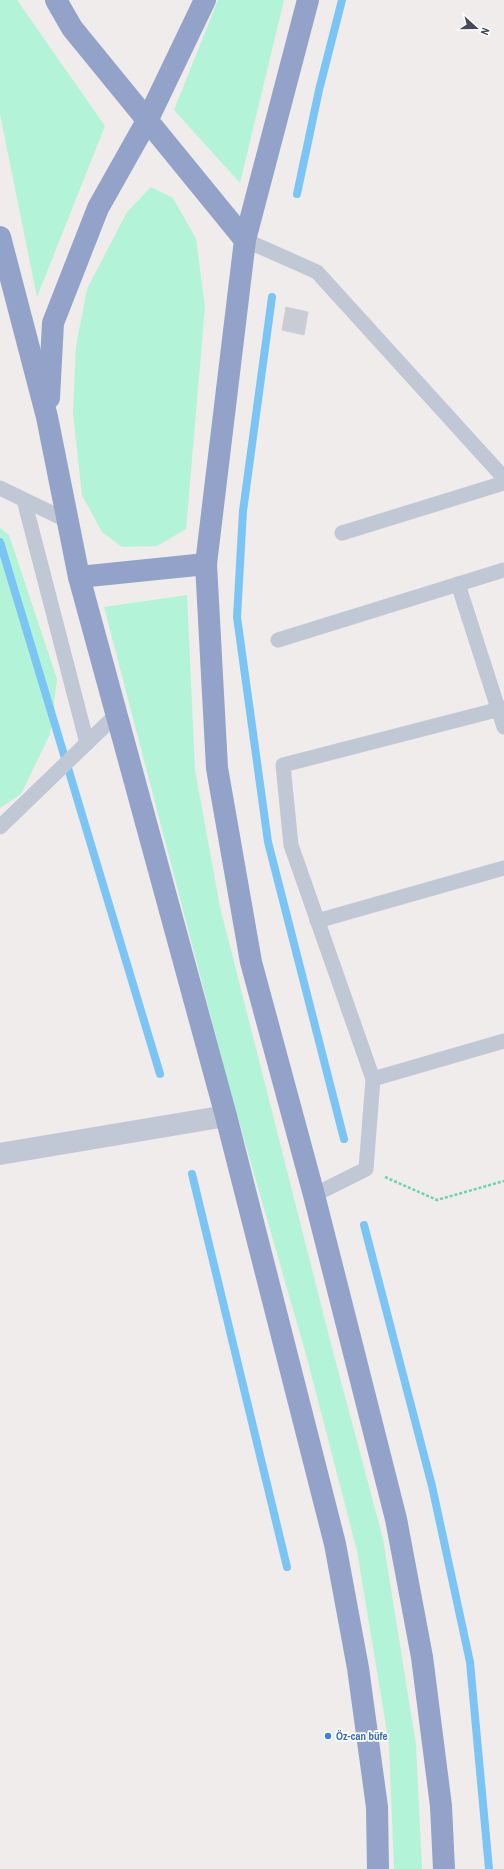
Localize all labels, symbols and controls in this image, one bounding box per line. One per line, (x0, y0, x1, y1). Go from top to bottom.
north arrow (456, 8, 496, 48)
text: N (478, 26, 493, 37)
place label: Öz-can büfe (336, 1729, 388, 1743)
marker: Öz-can büfe (323, 1731, 333, 1741)

